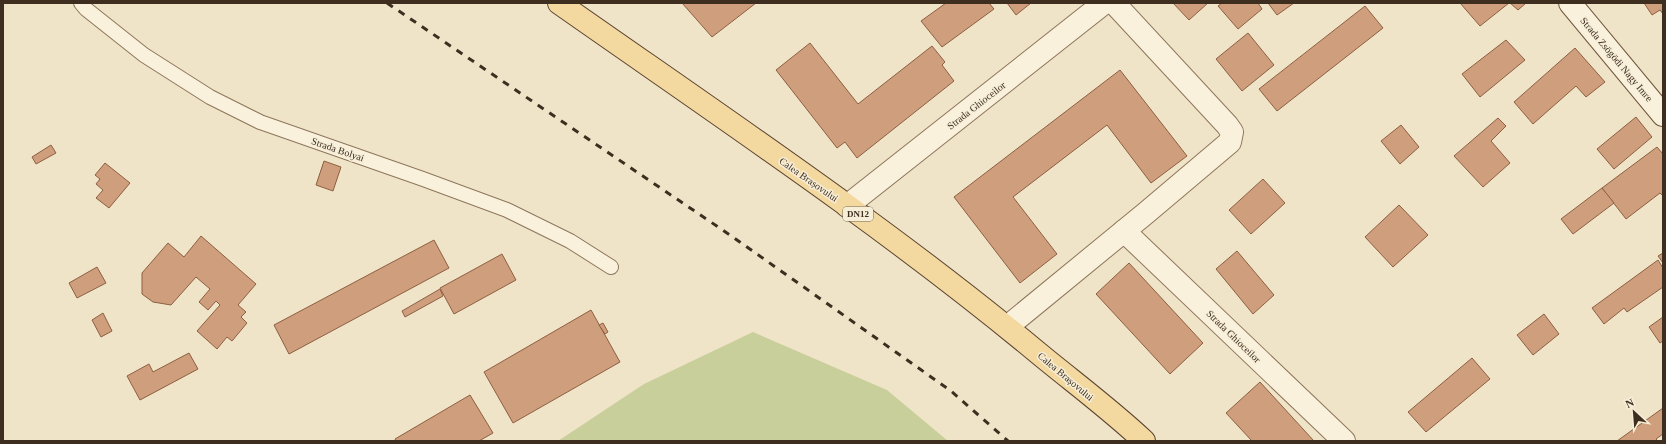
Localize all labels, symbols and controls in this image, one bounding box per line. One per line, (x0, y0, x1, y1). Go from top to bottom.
street label: Strada Zsögödi Nagy Imre (1578, 15, 1655, 104)
street label: Strada Ghioceilor (945, 79, 1008, 132)
street label: Strada Bolyai (310, 135, 366, 164)
street label: Calea Brașovului (777, 155, 840, 204)
road number: DN12 (843, 207, 873, 221)
street label: Strada Ghioceilor (1204, 308, 1263, 365)
street label: Calea Brașovului (1036, 350, 1096, 403)
north arrow (1614, 392, 1654, 432)
text: N (1623, 396, 1636, 410)

